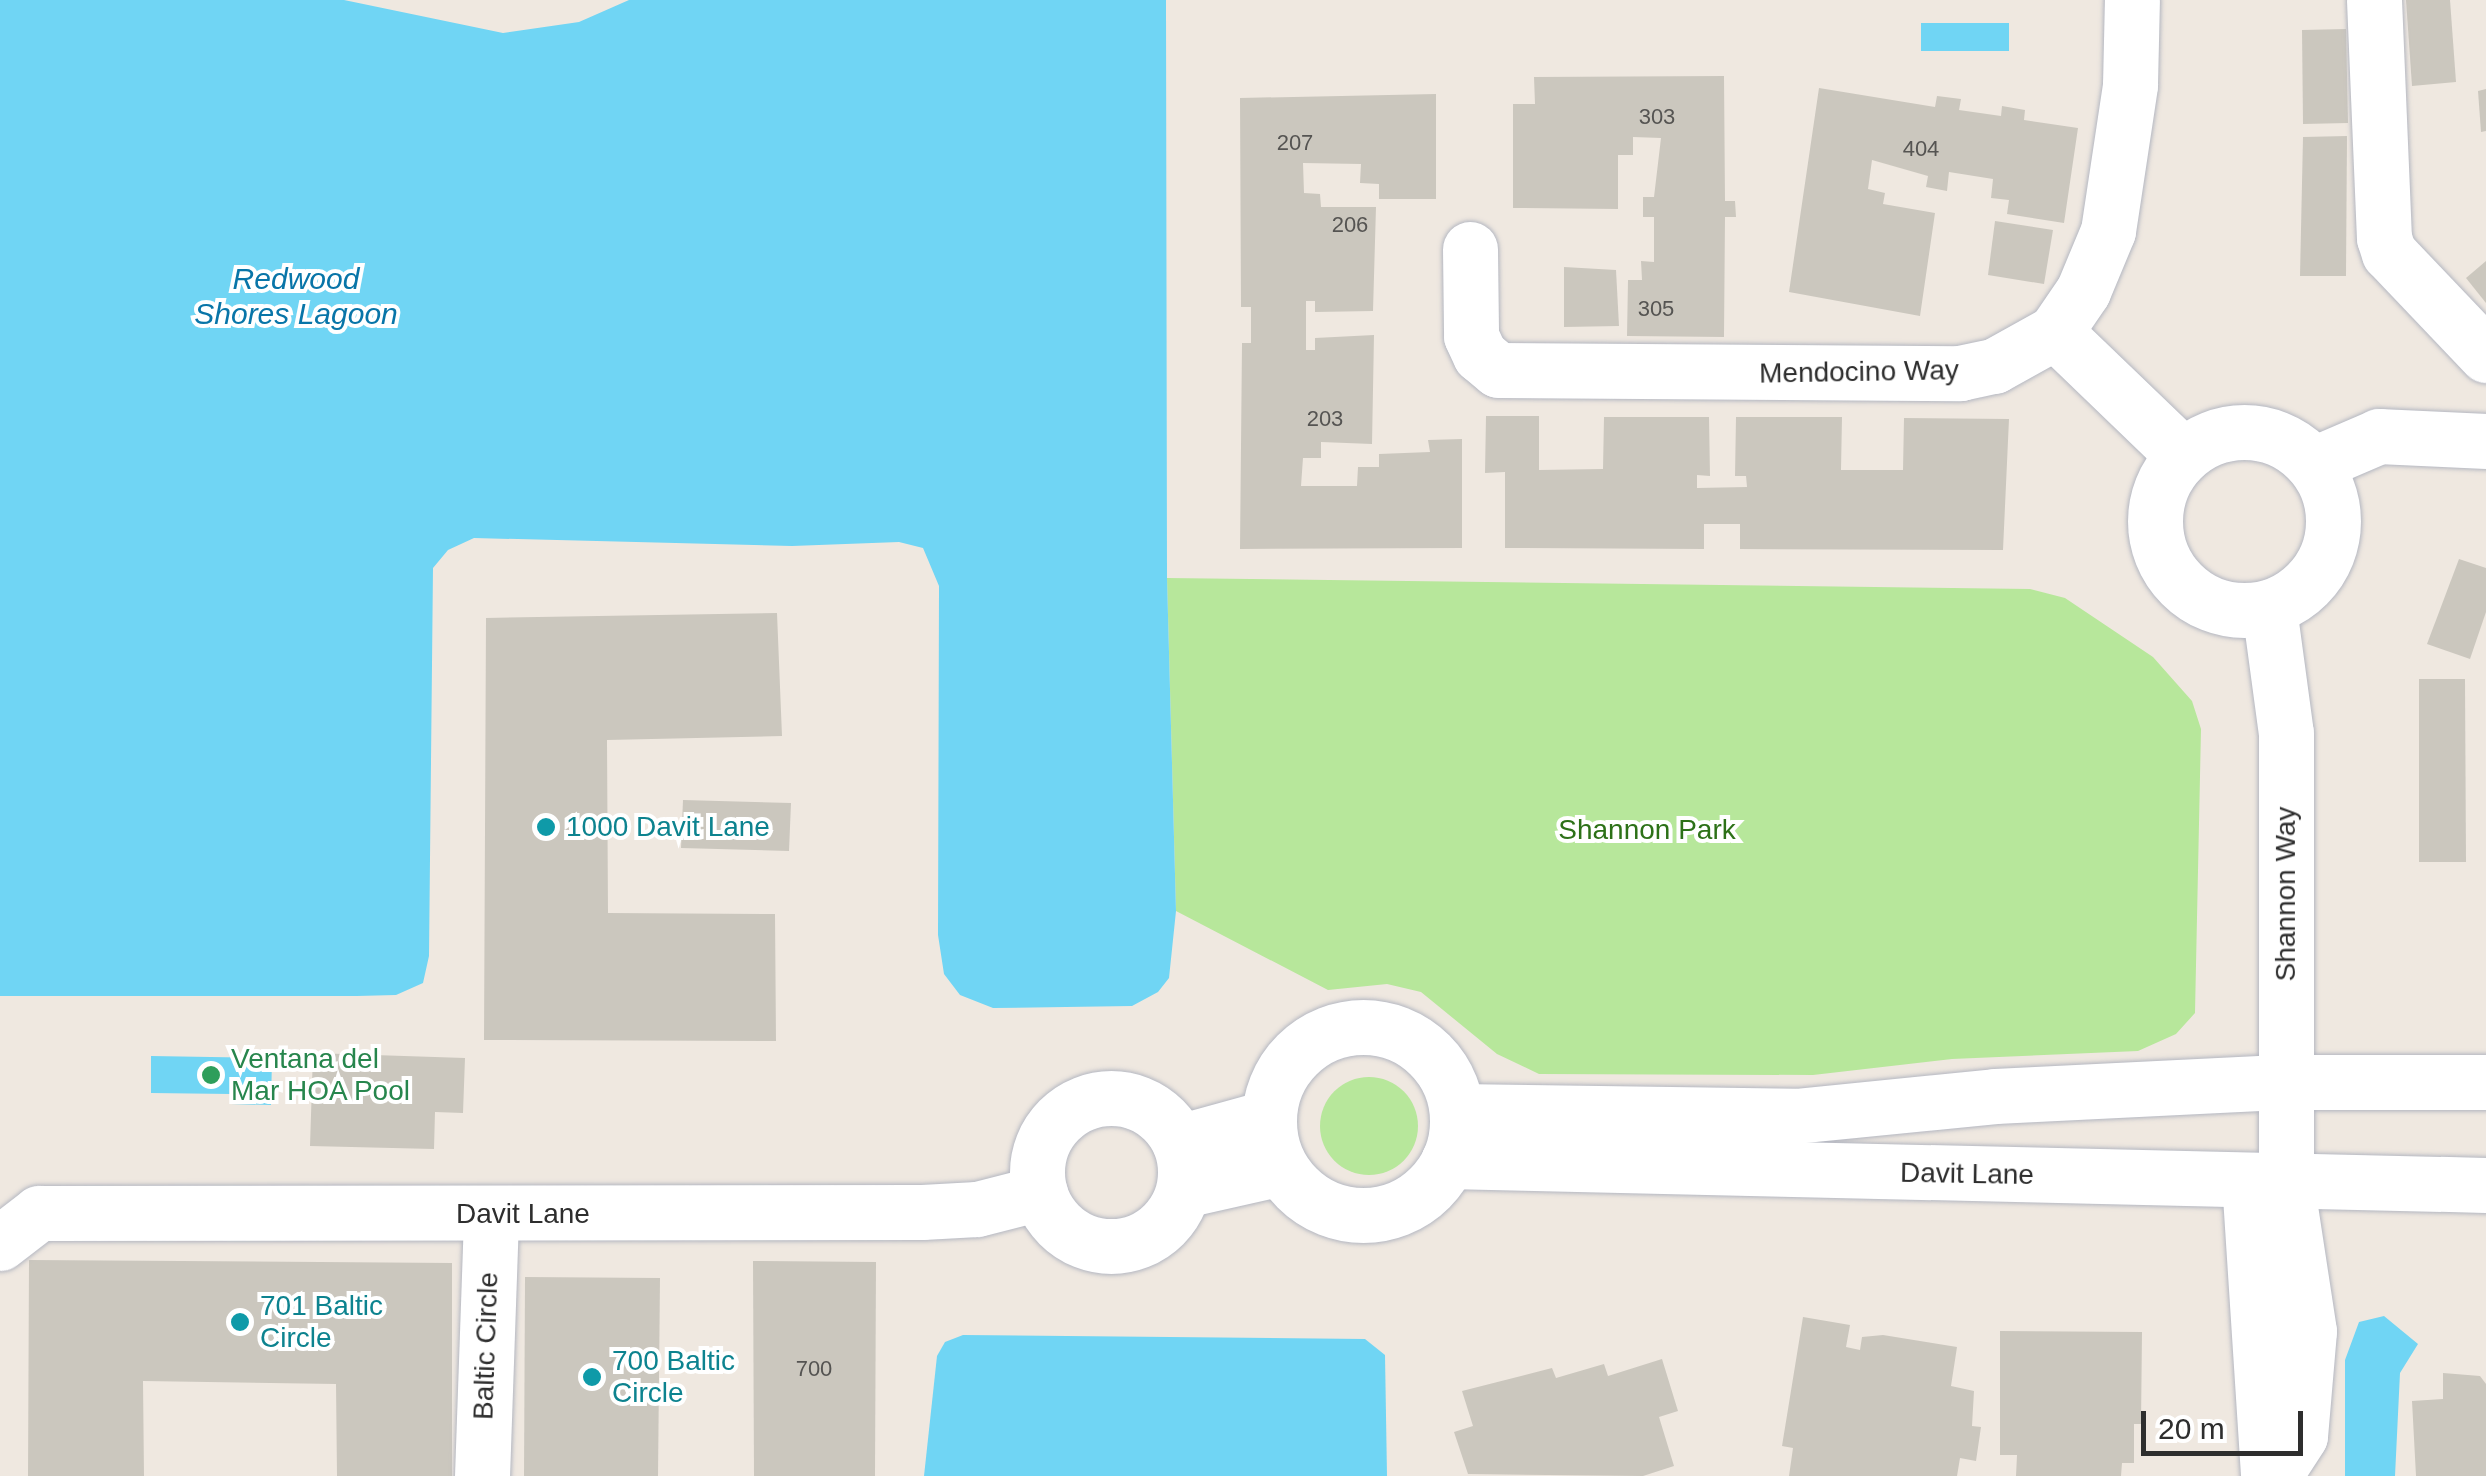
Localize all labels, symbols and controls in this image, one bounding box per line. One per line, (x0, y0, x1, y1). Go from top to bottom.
house number: 303 (1639, 104, 1675, 130)
house number: 207 (1277, 130, 1313, 156)
house number: 404 (1903, 136, 1939, 162)
house number: 206 (1332, 212, 1368, 238)
water label: Redwood Shores Lagoon (194, 261, 398, 332)
house number: 305 (1638, 296, 1674, 322)
street label: Mendocino Way (1759, 353, 1959, 391)
house number: 203 (1307, 406, 1343, 432)
street label: Shannon Way (2269, 807, 2303, 981)
place label: 1000 Davit Lane (566, 810, 770, 844)
park label: Shannon Park (1558, 813, 1736, 847)
marker: 1000 Davit Lane (535, 816, 557, 838)
place label: Ventana del Mar HOA Pool (231, 1042, 411, 1108)
marker: Ventana del Mar HOA Pool (200, 1064, 222, 1086)
street label: Davit Lane (1900, 1156, 2034, 1192)
street label: Davit Lane (456, 1197, 590, 1231)
street label: Baltic Circle (467, 1272, 505, 1420)
place label: 701 Baltic Circle (260, 1289, 383, 1355)
marker: 701 Baltic Circle (229, 1311, 251, 1333)
place label: 700 Baltic Circle (612, 1344, 735, 1410)
house number: 700 (796, 1356, 832, 1382)
marker: 700 Baltic Circle (581, 1366, 603, 1388)
scale bar (2146, 1391, 2308, 1453)
text: 20 m (2158, 1412, 2225, 1445)

